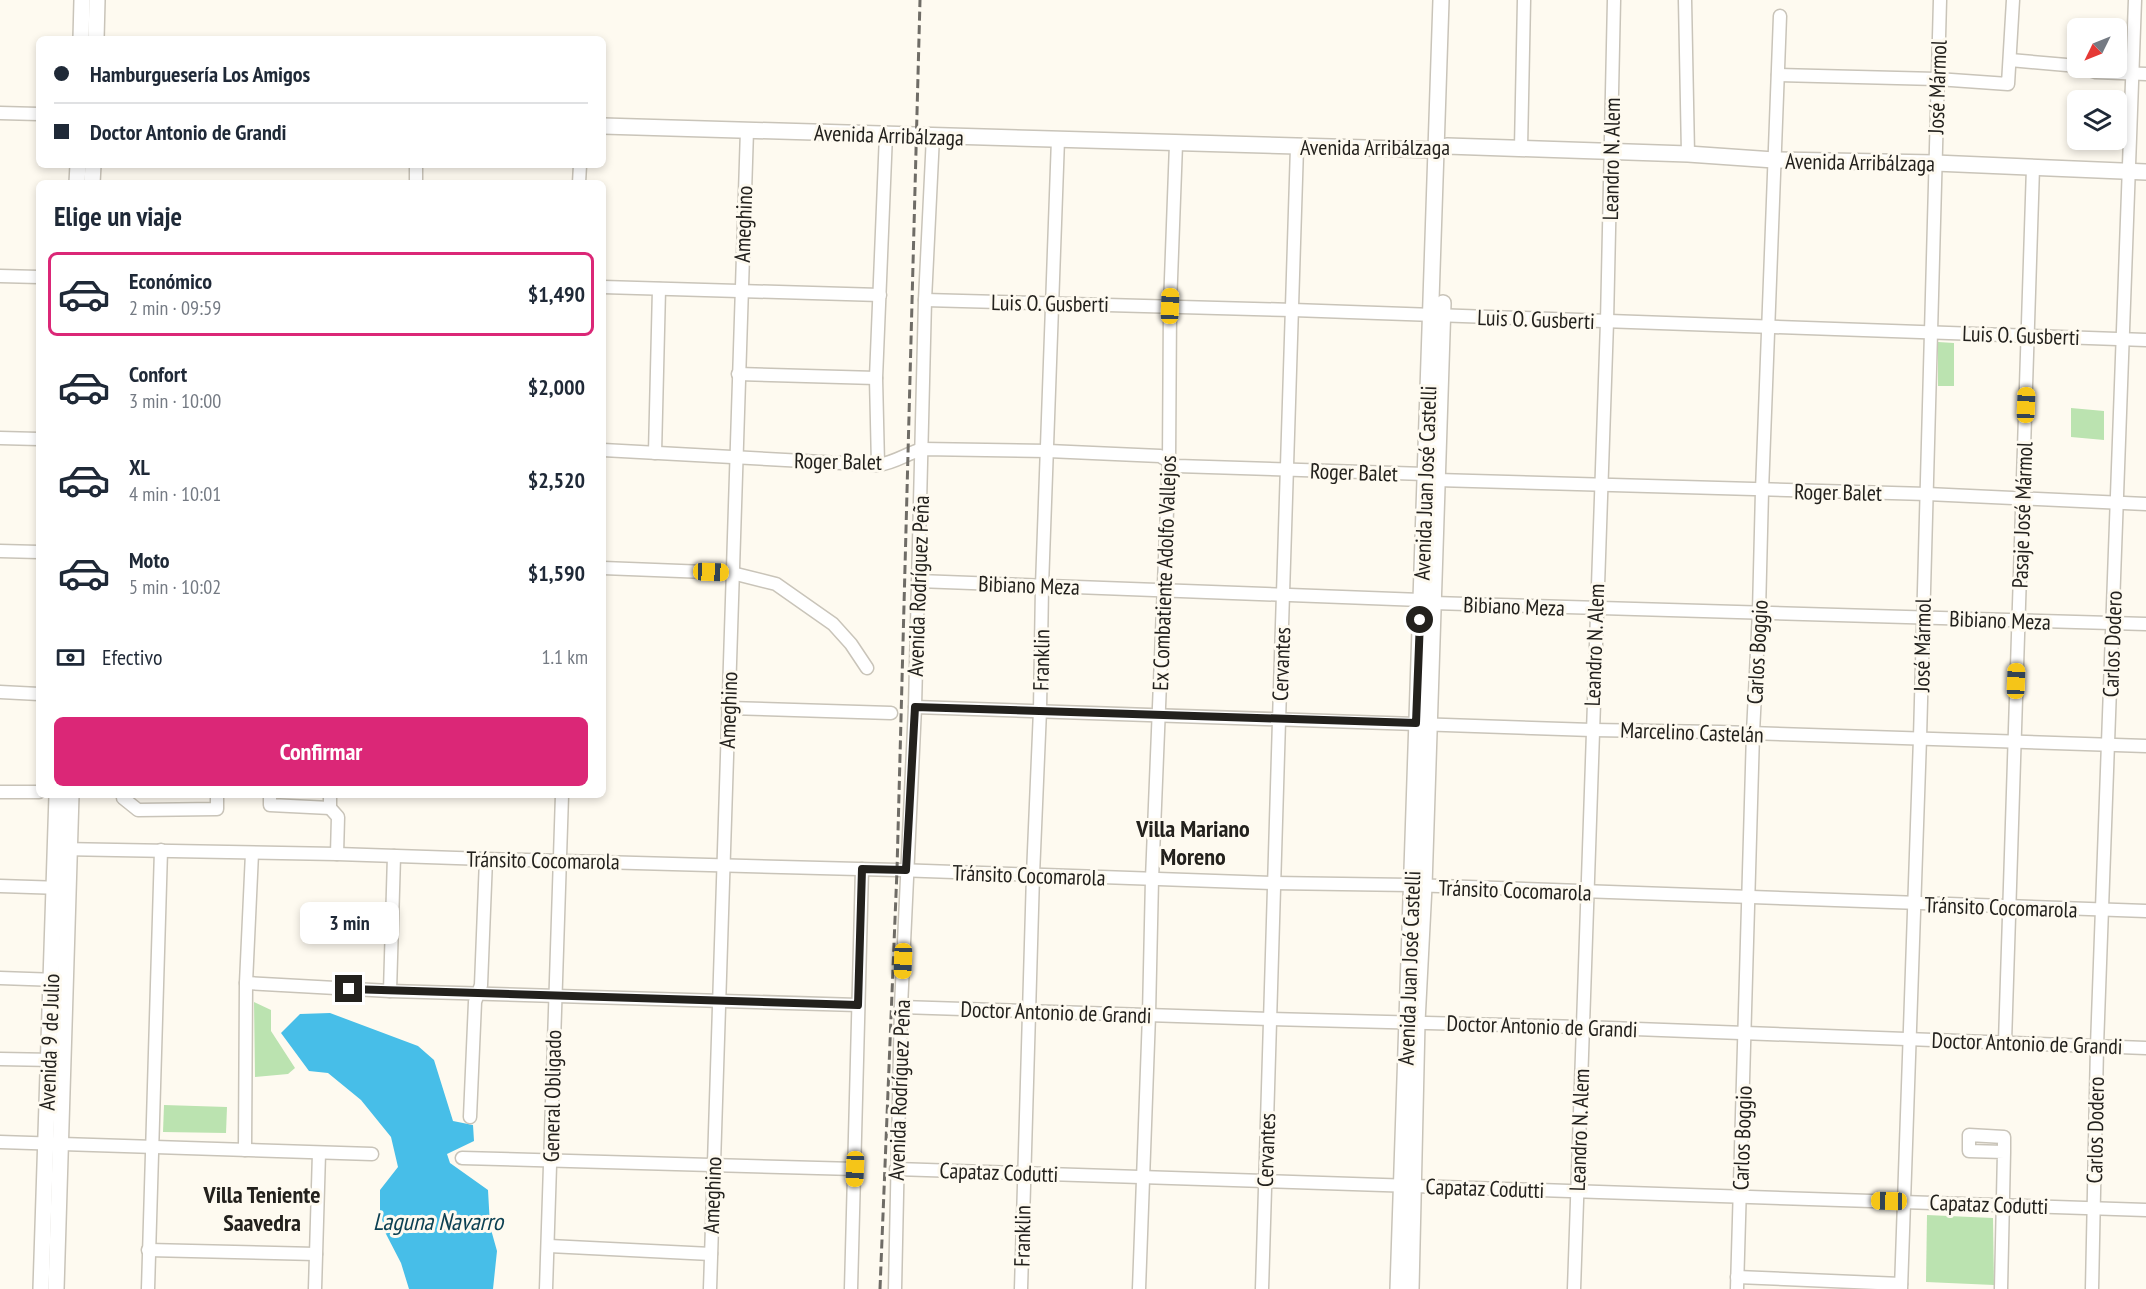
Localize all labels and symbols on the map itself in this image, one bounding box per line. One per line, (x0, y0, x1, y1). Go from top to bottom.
north arrow (2067, 18, 2127, 78)
street label: José Mármol (1921, 39, 1953, 135)
street label: Leandro N. Alem (1596, 97, 1626, 221)
street label: Avenida Arribálzaga (814, 118, 964, 152)
street label: Avenida Arribálzaga (1300, 133, 1450, 161)
street label: Avenida Arribálzaga (1785, 147, 1935, 177)
street label: Ameghino (728, 185, 758, 263)
street label: Luis O. Gusberti (991, 288, 1109, 318)
car (1160, 288, 1180, 324)
street label: Luis O. Gusberti (1477, 303, 1595, 335)
street label: Luis O. Gusberti (1962, 319, 2080, 351)
street label: Avenida Juan José Castelli (1408, 385, 1442, 581)
car (2016, 387, 2036, 423)
street label: Pasaje José Mármol (2005, 440, 2039, 589)
street label: Roger Balet (794, 446, 882, 476)
street label: Ex Combatiente Adolfo Vallejos (1146, 455, 1182, 691)
street label: Roger Balet (1310, 456, 1398, 488)
street label: Roger Balet (1794, 477, 1882, 507)
street label: Avenida Rodríguez Peña (901, 495, 935, 677)
car (693, 562, 729, 582)
street label: Bibiano Meza (978, 569, 1080, 601)
street label: Leandro N. Alem (1578, 583, 1610, 707)
street label: Bibiano Meza (1463, 590, 1565, 622)
street label: Carlos Dodero (2096, 590, 2128, 698)
street label: José Mármol (1907, 597, 1937, 693)
street label: Carlos Boggio (1740, 599, 1774, 705)
street label: Bibiano Meza (1949, 604, 2051, 636)
route start (1406, 606, 1433, 633)
street label: Cervantes (1266, 627, 1296, 701)
street label: Franklin (1026, 629, 1056, 691)
car (2006, 663, 2026, 699)
street label: Ameghino (713, 671, 743, 749)
street label: Marcelino Castelán (1620, 716, 1764, 748)
district label: Villa Mariano Moreno (1135, 813, 1250, 872)
street label: Tránsito Cocomarola (466, 845, 620, 875)
street label: Tránsito Cocomarola (952, 858, 1106, 892)
street label: Avenida Juan José Castelli (1392, 870, 1426, 1066)
street label: Tránsito Cocomarola (1438, 873, 1592, 907)
street label: Tránsito Cocomarola (1924, 890, 2078, 924)
callout: 3 min (300, 902, 398, 944)
car (893, 943, 913, 979)
street label: Avenida 9 de Julio (33, 973, 65, 1111)
route end (335, 975, 362, 1002)
street label: Doctor Antonio de Grandi (960, 995, 1152, 1029)
street label: Avenida Rodríguez Peña (882, 999, 916, 1181)
street label: Doctor Antonio de Grandi (1446, 1009, 1638, 1043)
street label: Doctor Antonio de Grandi (1931, 1026, 2123, 1060)
street label: General Obligado (537, 1030, 567, 1162)
street label: Leandro N. Alem (1563, 1068, 1595, 1192)
street label: Carlos Dodero (2080, 1076, 2110, 1184)
street label: Carlos Boggio (1726, 1085, 1758, 1191)
street label: Cervantes (1251, 1113, 1281, 1187)
car (845, 1151, 865, 1187)
street label: Ameghino (697, 1156, 727, 1234)
street label: Capataz Codutti (939, 1156, 1059, 1188)
street label: Capataz Codutti (1425, 1172, 1545, 1204)
district label: Villa Teniente Saavedra (203, 1179, 320, 1238)
street label: Capataz Codutti (1929, 1188, 2049, 1220)
car (1871, 1192, 1907, 1210)
street label: Franklin (1007, 1205, 1037, 1267)
water label: Laguna Navarro (373, 1206, 505, 1237)

